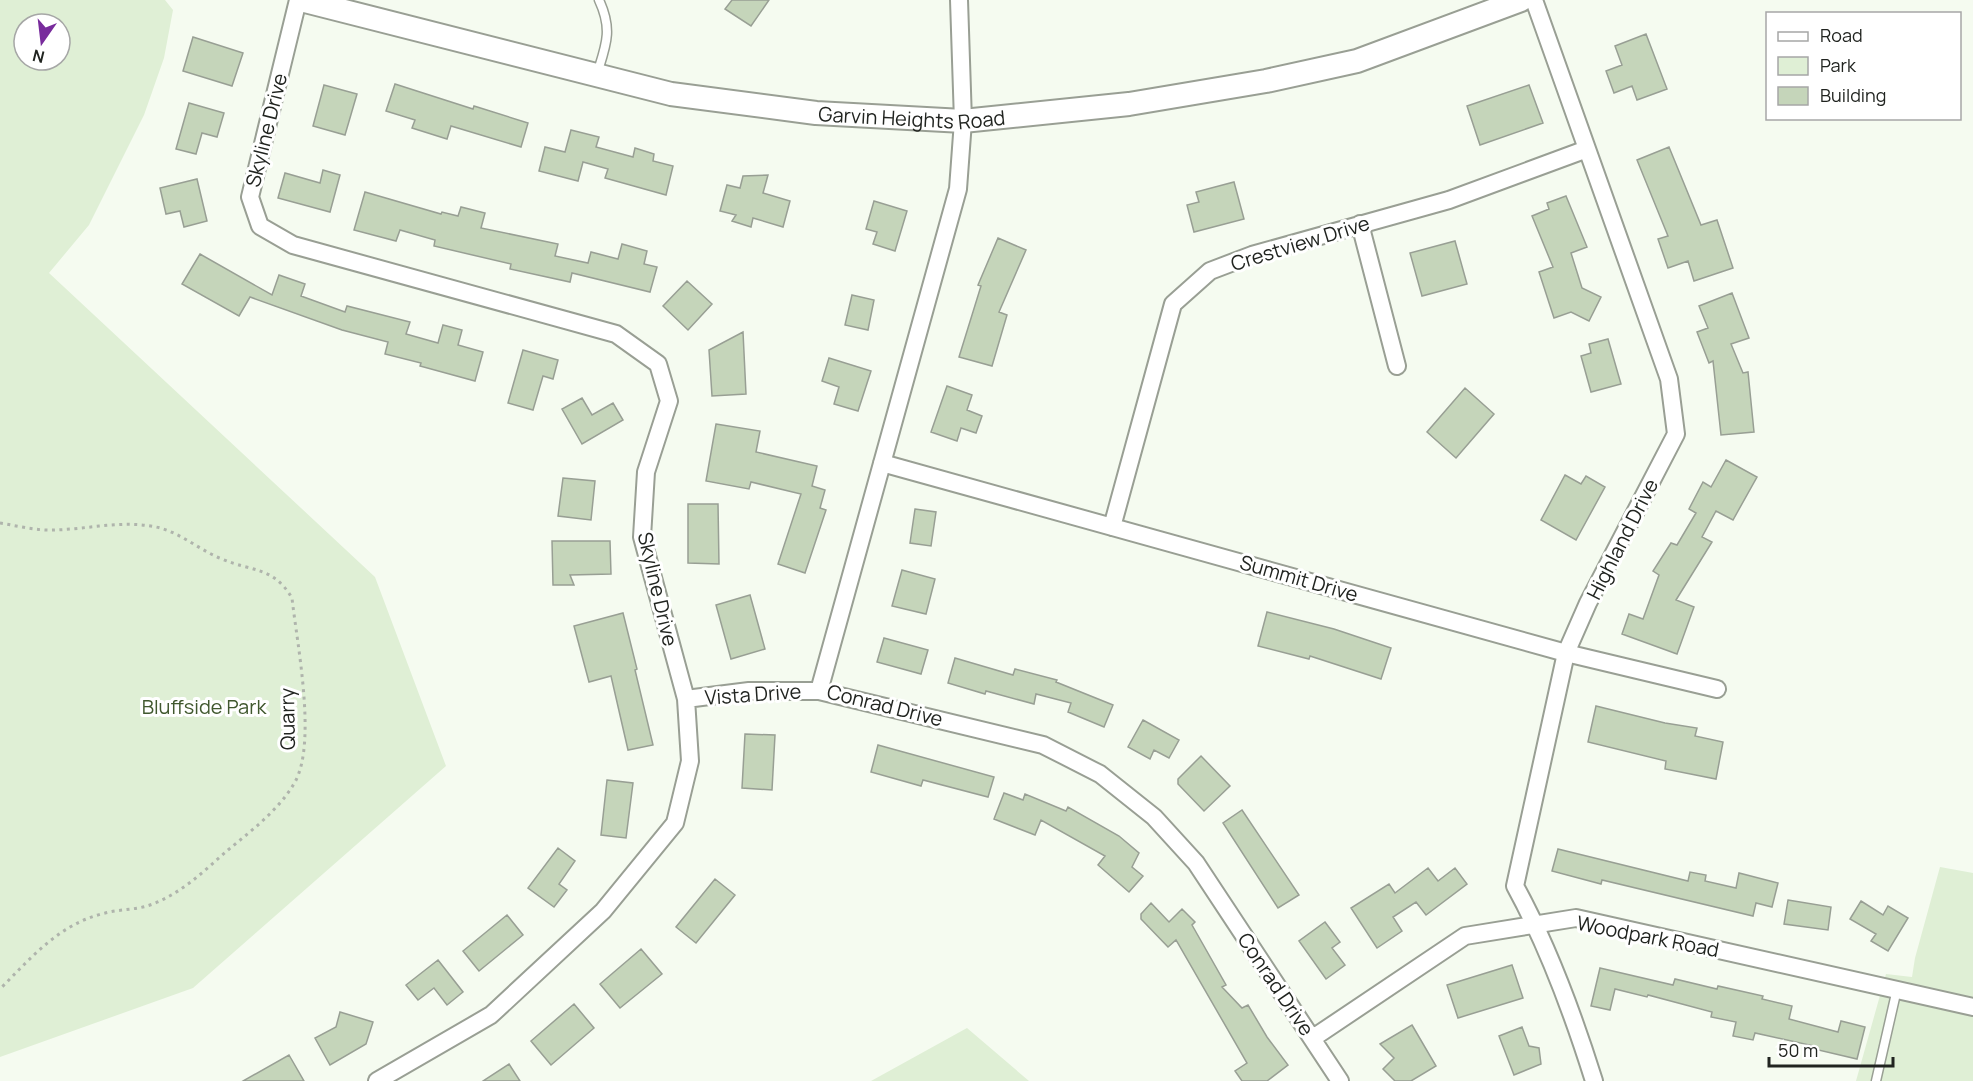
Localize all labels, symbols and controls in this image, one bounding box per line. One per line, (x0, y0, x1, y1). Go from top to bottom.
north arrow (12, 12, 72, 72)
legend (1766, 12, 1961, 120)
text: Road (1820, 23, 1863, 47)
text: N (30, 44, 47, 69)
text: Park (1820, 53, 1857, 77)
street label: Skyline Drive (239, 70, 293, 190)
text: Building (1820, 83, 1886, 107)
street label: Garvin Heights Road (818, 100, 1006, 135)
street label: Crestview Drive (1227, 209, 1373, 277)
street label: Highland Drive (1580, 474, 1664, 604)
street label: Skyline Drive (632, 529, 684, 649)
street label: Summit Drive (1237, 548, 1361, 608)
street label: Vista Drive (704, 677, 802, 711)
street label: Conrad Drive (824, 678, 946, 732)
street label: Quarry (273, 687, 301, 750)
park label: Bluffside Park (142, 693, 267, 720)
street label: Woodpark Road (1575, 909, 1721, 963)
street label: Conrad Drive (1232, 927, 1320, 1041)
scale bar (1769, 1030, 1894, 1068)
text: 50 m (1778, 1038, 1818, 1062)

